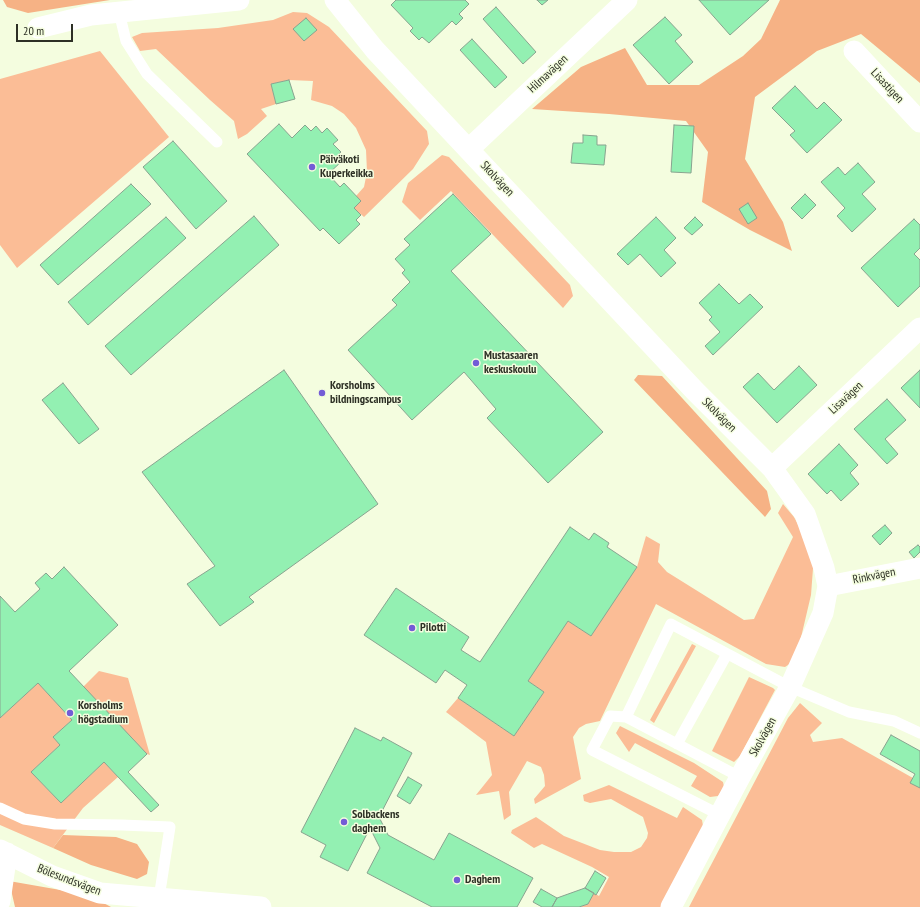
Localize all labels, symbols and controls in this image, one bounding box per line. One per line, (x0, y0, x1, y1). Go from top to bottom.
scale bar (18, 16, 75, 42)
text: 20 m (23, 23, 44, 38)
street label: Hilmavägen (525, 52, 571, 96)
street label: Lisastigen (867, 66, 907, 106)
place label: Päiväkoti Kuperkeikka (320, 153, 373, 181)
street label: Skolvägen (477, 159, 517, 199)
marker: Päiväkoti Kuperkeikka (307, 162, 317, 172)
place label: Mustasaaren keskuskoulu (484, 349, 538, 377)
marker: Mustasaaren keskuskoulu (471, 358, 481, 368)
place label: Korsholms bildningscampus (330, 379, 401, 407)
street label: Lisavägen (826, 379, 866, 417)
marker: Korsholms bildningscampus (317, 388, 327, 398)
street label: Skolvägen (699, 395, 739, 435)
street label: Rinkvägen (851, 565, 897, 587)
place label: Pilotti (420, 621, 446, 635)
marker: Pilotti (407, 623, 417, 633)
place label: Korsholms högstadium (78, 699, 128, 727)
marker: Korsholms högstadium (65, 708, 75, 718)
street label: Skolvägen (746, 715, 780, 759)
place label: Solbackens daghem (352, 808, 400, 836)
marker: Solbackens daghem (339, 817, 349, 827)
street label: Bölesundsvägen (35, 861, 103, 899)
place label: Daghem (465, 873, 500, 887)
marker: Daghem (452, 875, 462, 885)

